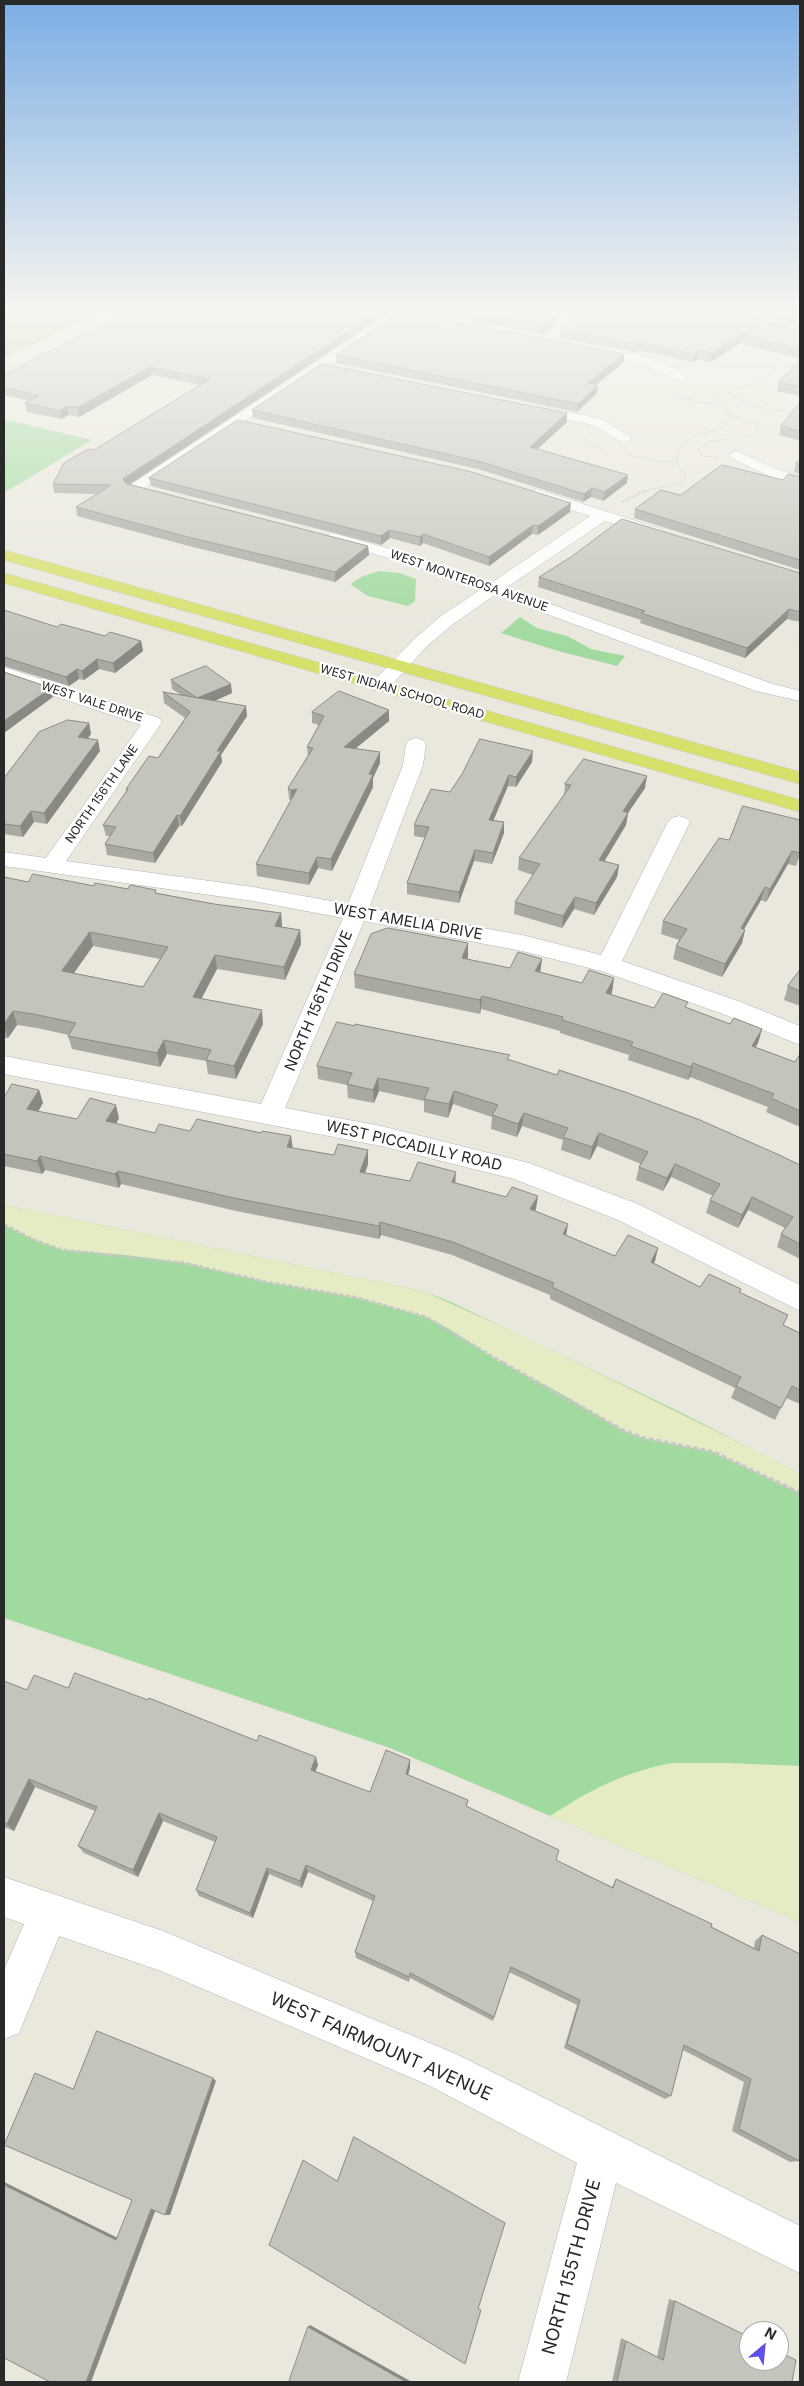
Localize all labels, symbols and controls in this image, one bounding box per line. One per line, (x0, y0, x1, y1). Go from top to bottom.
street label: WEST MONTEROSA AVENUE (388, 547, 550, 615)
street label: WEST INDIAN SCHOOL ROAD (318, 662, 486, 722)
street label: WEST VALE DRIVE (39, 679, 145, 725)
street label: NORTH 156TH LANE (63, 742, 141, 846)
street label: WEST AMELIA DRIVE (332, 900, 484, 944)
street label: NORTH 156TH DRIVE (281, 928, 357, 1074)
street label: WEST PICCADILLY ROAD (324, 1117, 504, 1175)
street label: WEST FAIRMOUNT AVENUE (267, 1988, 495, 2106)
street label: NORTH 155TH DRIVE (538, 2177, 606, 2357)
north arrow (739, 2321, 789, 2371)
text: N (762, 2323, 780, 2343)

